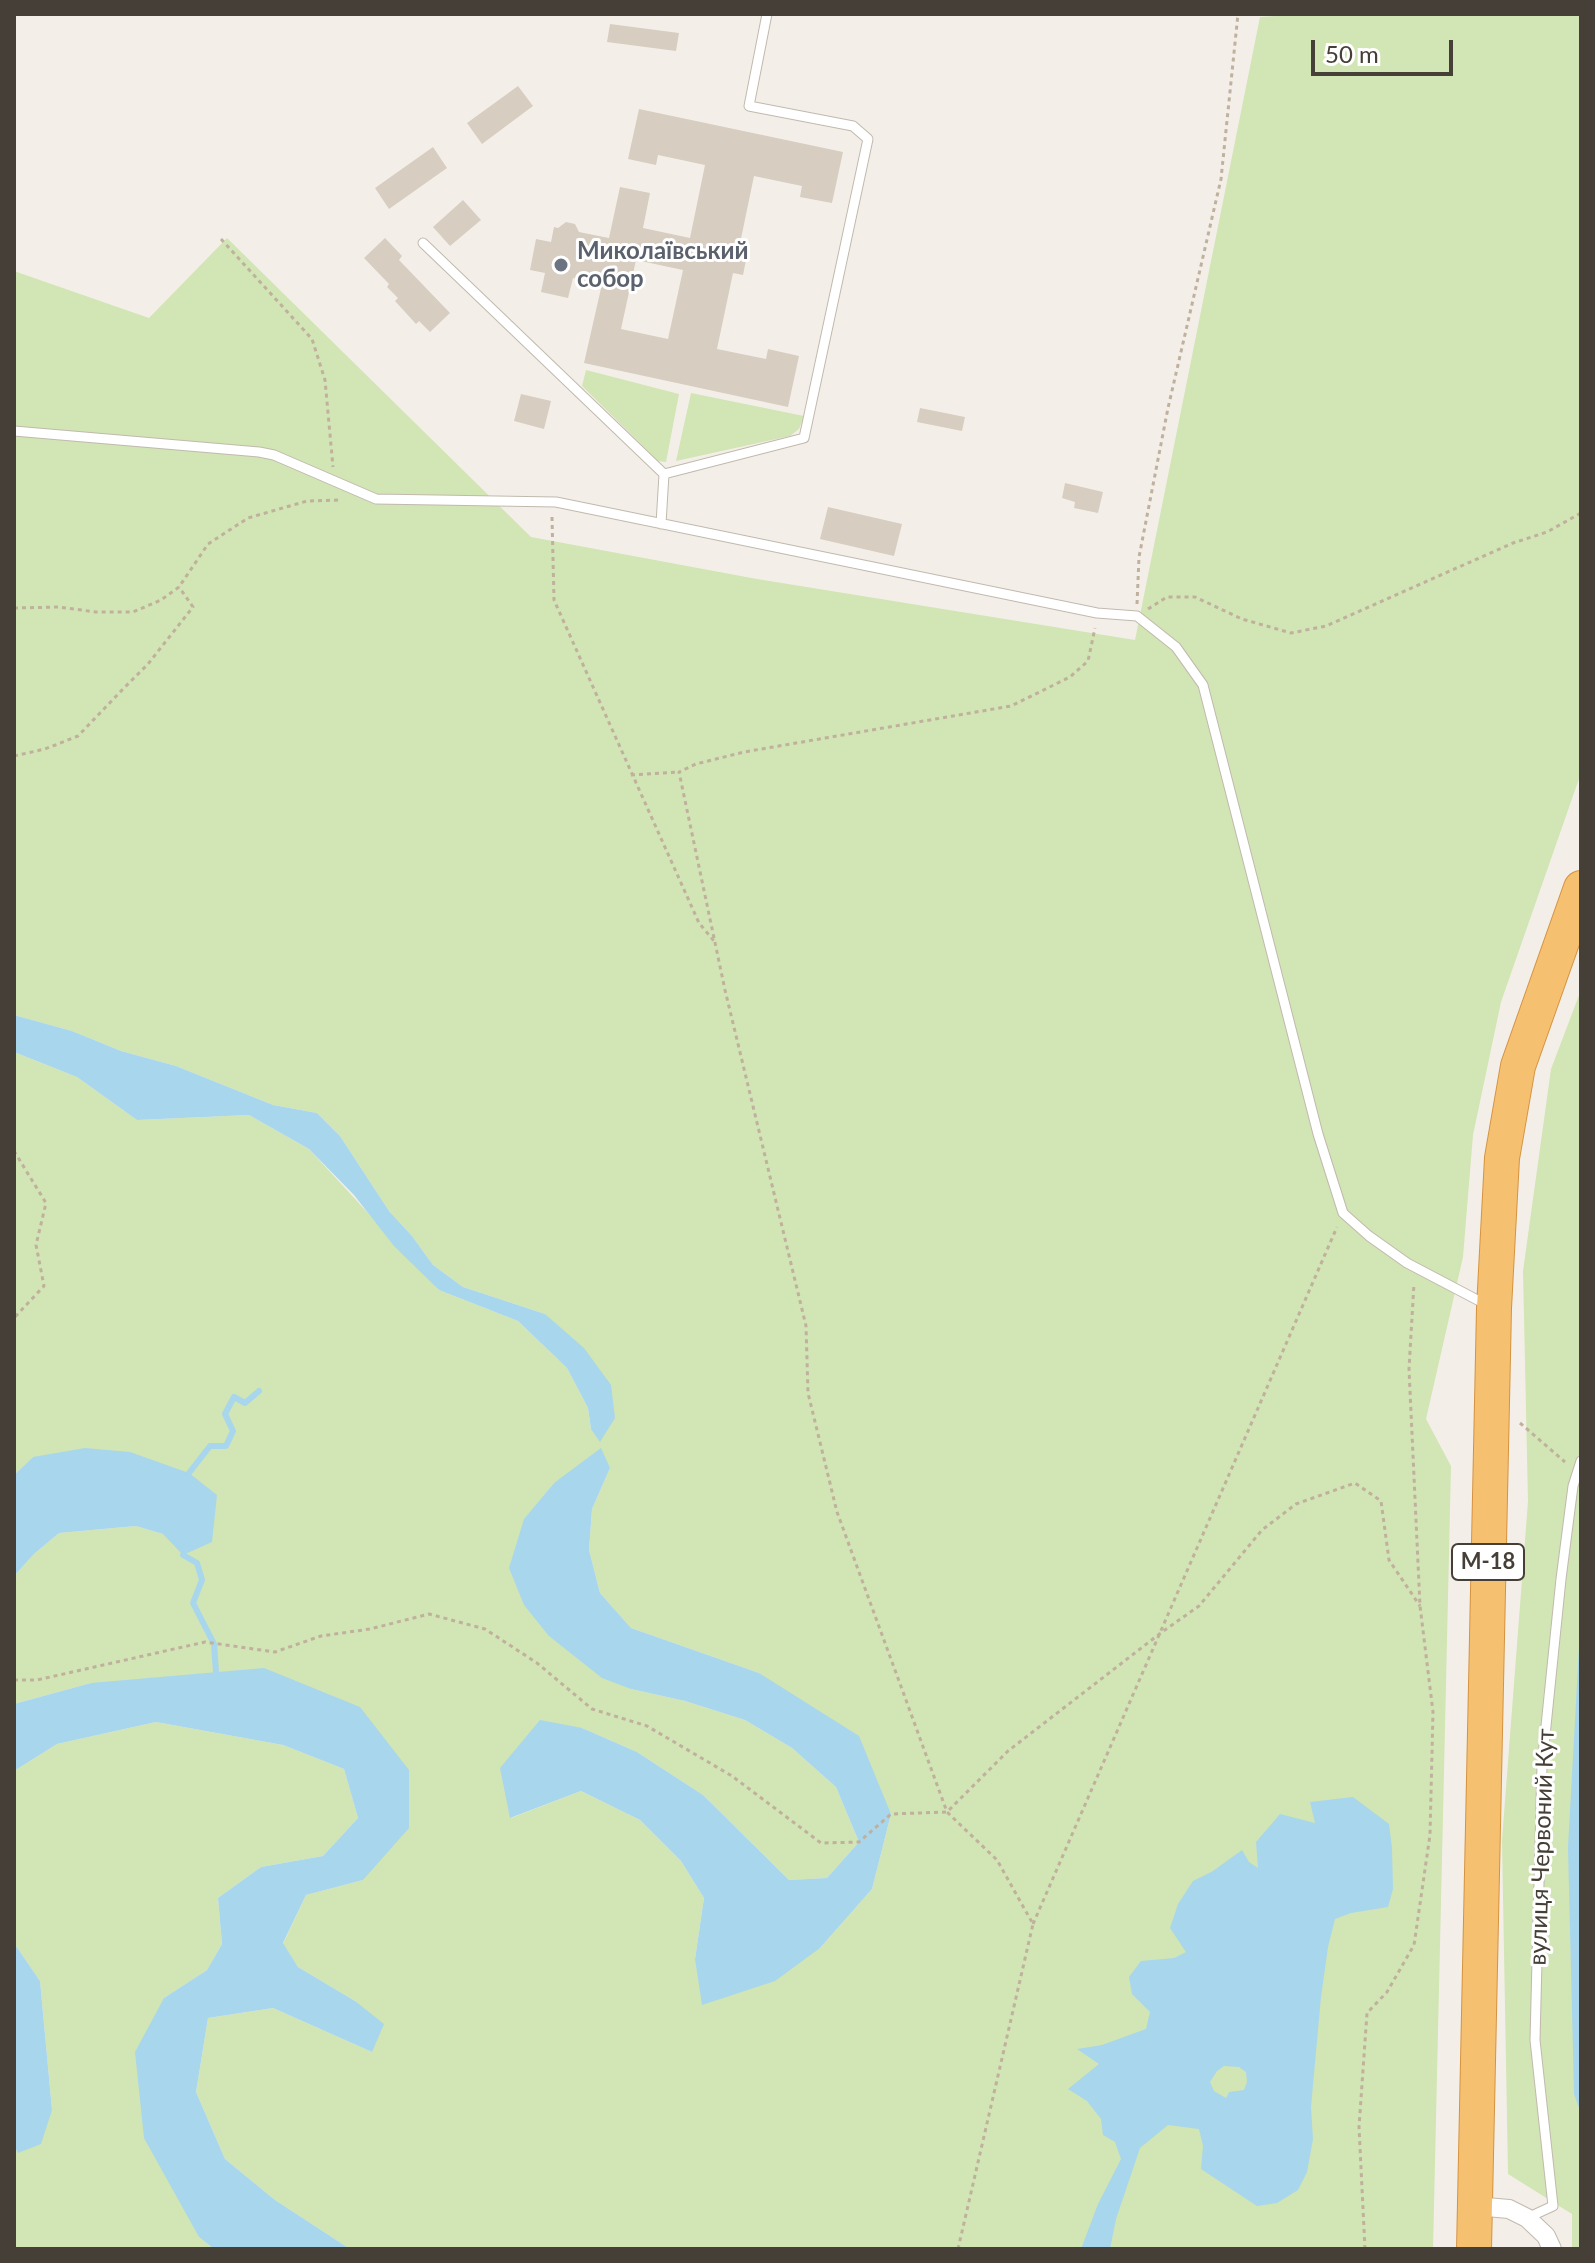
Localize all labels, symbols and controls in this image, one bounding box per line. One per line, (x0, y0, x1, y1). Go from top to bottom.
scale bar (1315, 24, 1457, 74)
text: 50 m (1325, 39, 1379, 68)
place label: Миколаївський собор (577, 237, 748, 293)
marker: Миколаївський собор (552, 256, 570, 274)
road number: М-18 (1452, 1544, 1524, 1580)
street label: вулиця Червоний Кут (1523, 1728, 1561, 1966)

